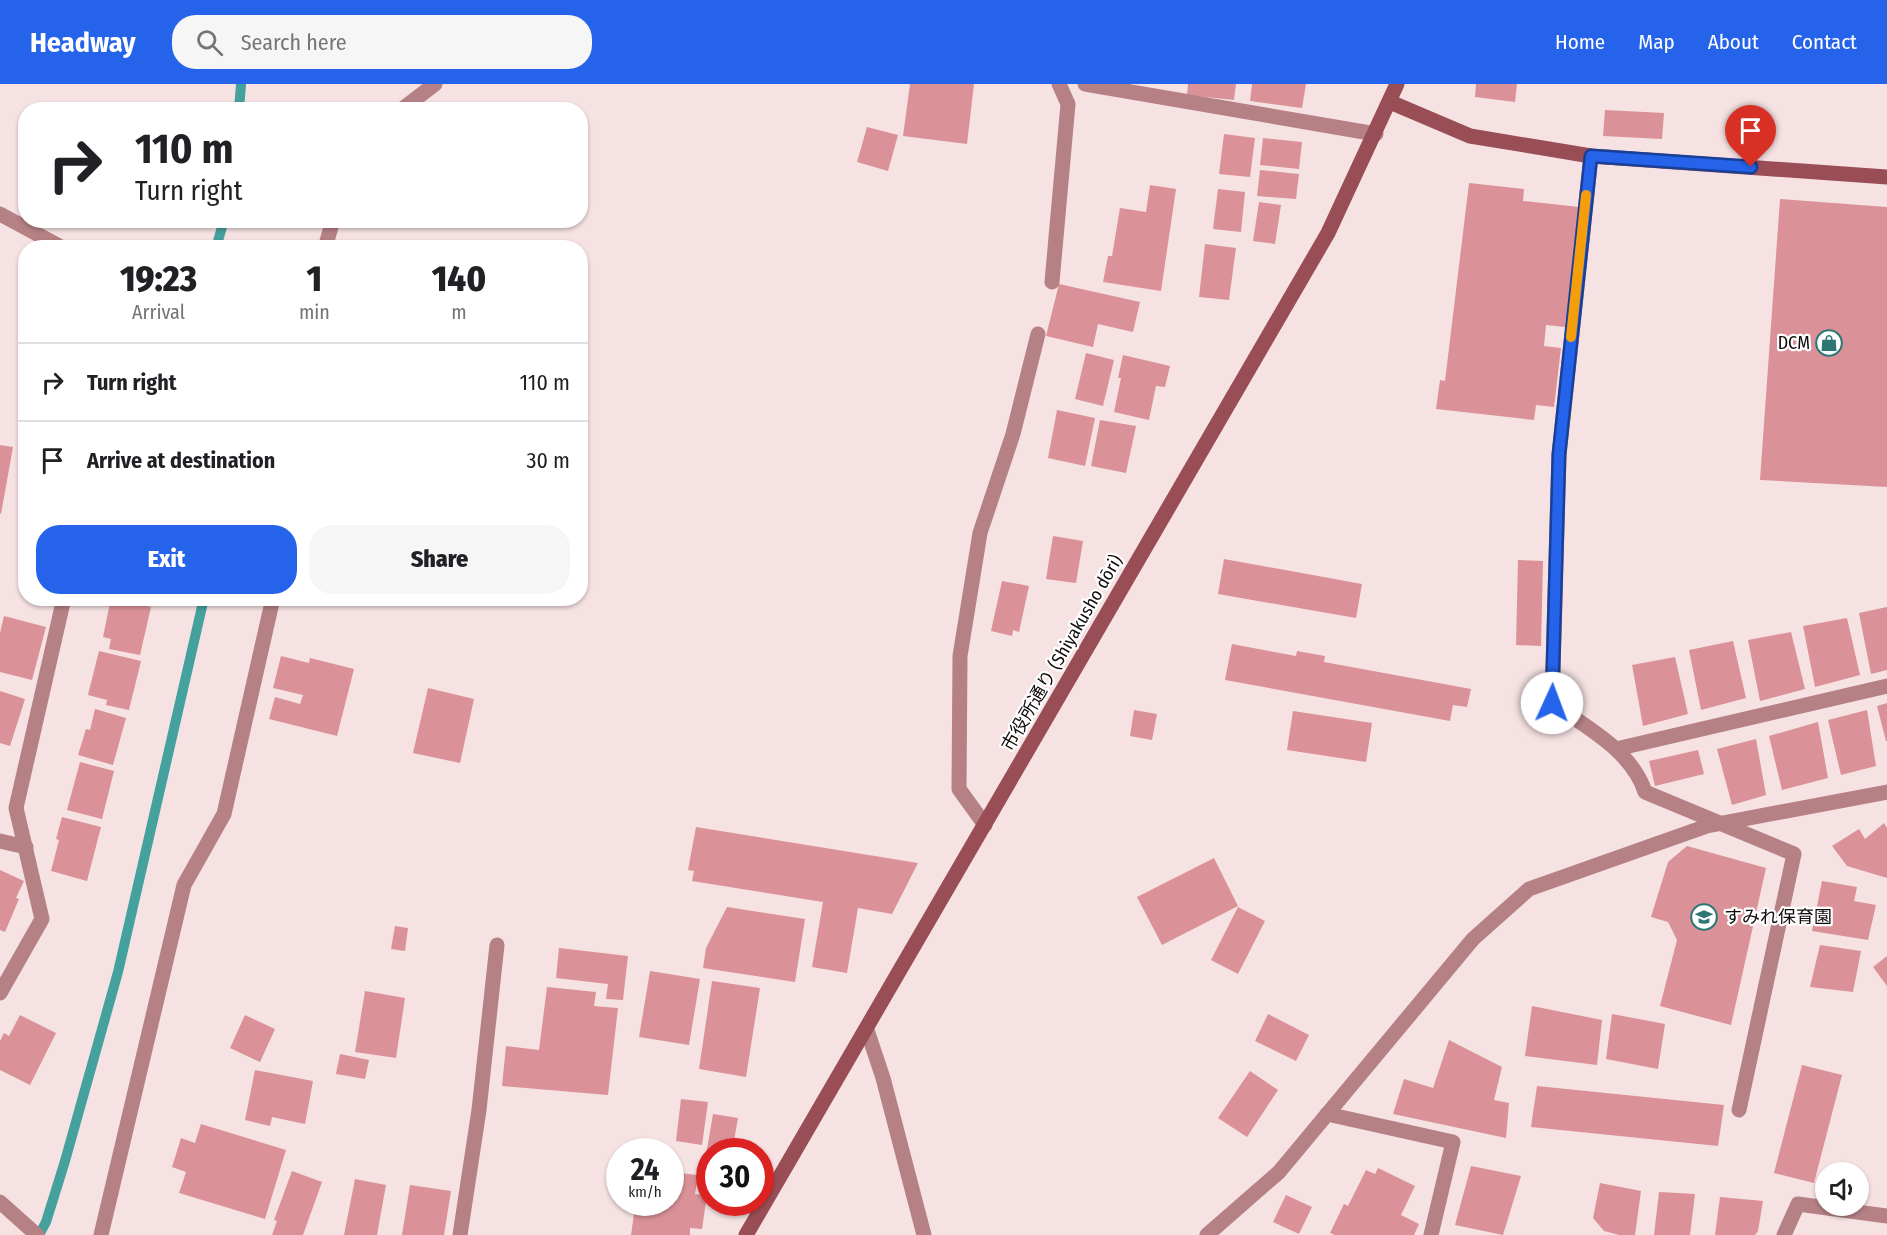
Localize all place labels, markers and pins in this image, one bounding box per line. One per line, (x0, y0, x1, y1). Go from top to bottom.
pin (1725, 105, 1776, 167)
shop icon: DCM (1814, 328, 1844, 358)
place label: DCM (1778, 332, 1810, 354)
school or university icon: すみれ保育園 (1689, 902, 1719, 932)
place label: すみれ保育園 (1724, 906, 1832, 928)

